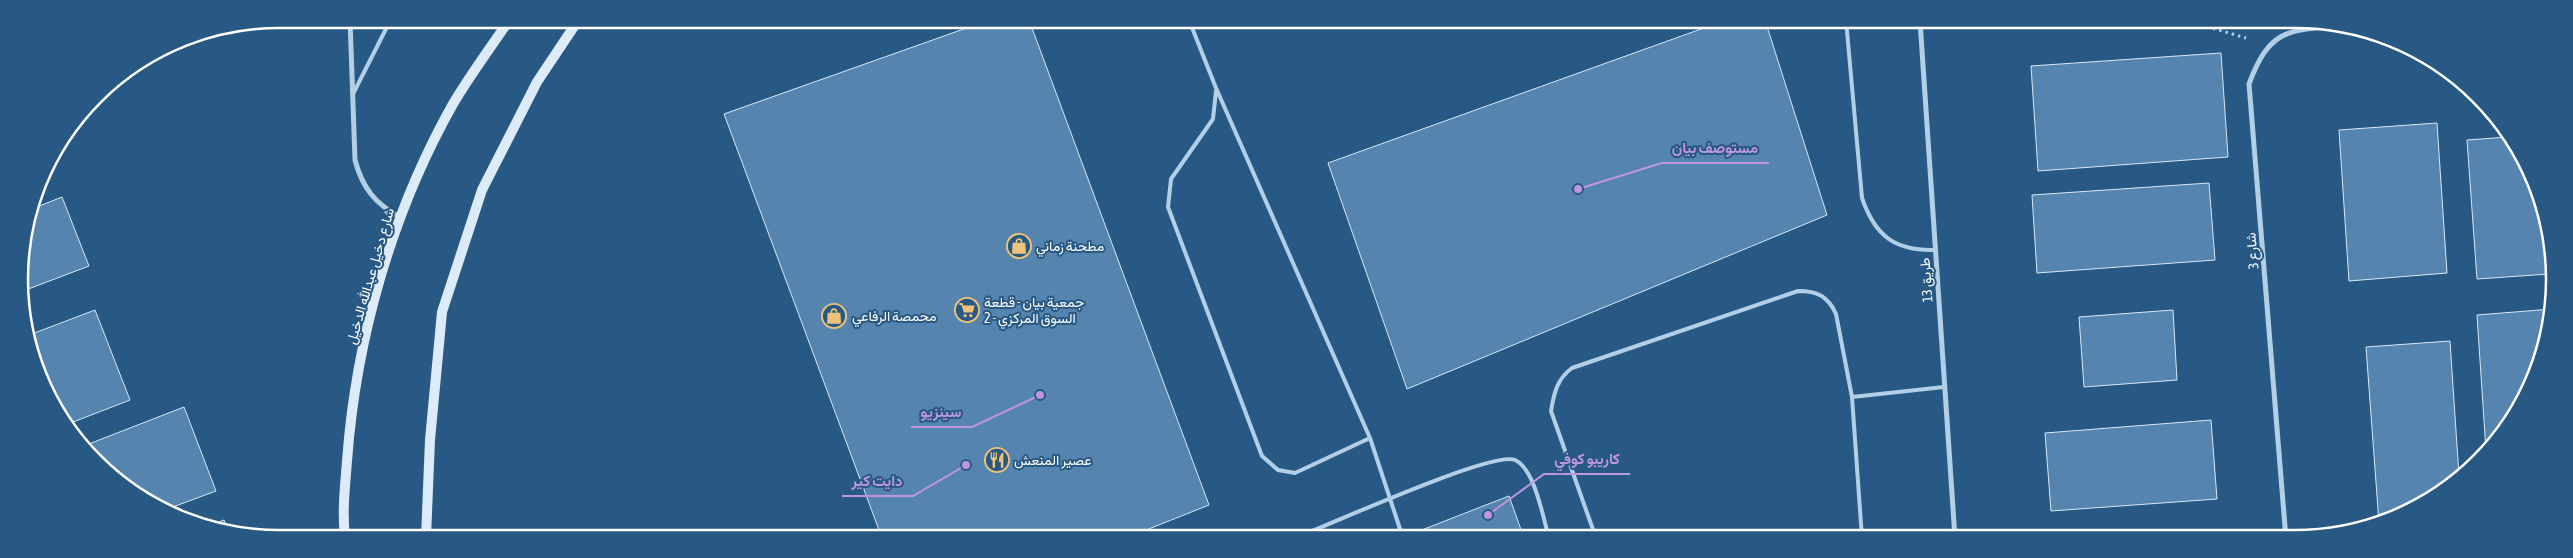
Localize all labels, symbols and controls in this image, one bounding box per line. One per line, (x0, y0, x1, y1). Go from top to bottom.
callout: مستوصف بيان (1662, 133, 1769, 163)
text: مستوصف بيان (1672, 139, 1758, 157)
street label: شارع دخيل عبدالله الدخيل (343, 206, 400, 347)
street label: شارع 3 (2242, 232, 2265, 270)
shop icon: مطحنة زماني (1006, 233, 1032, 259)
place label: مطحنة زماني (1036, 238, 1104, 258)
street label: طريق 13 (1916, 257, 1937, 303)
place label: جمعية بيان - قطعة 2 - السوق المركزي (984, 294, 1084, 330)
supermarket icon: جمعية بيان - قطعة 2 - السوق المركزي (954, 297, 980, 323)
shop icon: محمصة الرفاعي (821, 303, 847, 329)
place label: محمصة الرفاعي (852, 308, 936, 328)
callout: سينزيو (911, 397, 972, 427)
text: سينزيو (921, 403, 961, 421)
callout: كاريبو كوفي (1544, 444, 1630, 474)
restaurant icon: عصير المنعش (984, 447, 1010, 473)
text: كاريبو كوفي (1554, 450, 1620, 472)
place label: عصير المنعش (1014, 452, 1092, 469)
callout: دايت كير (842, 466, 913, 496)
text: دايت كير (850, 472, 903, 490)

